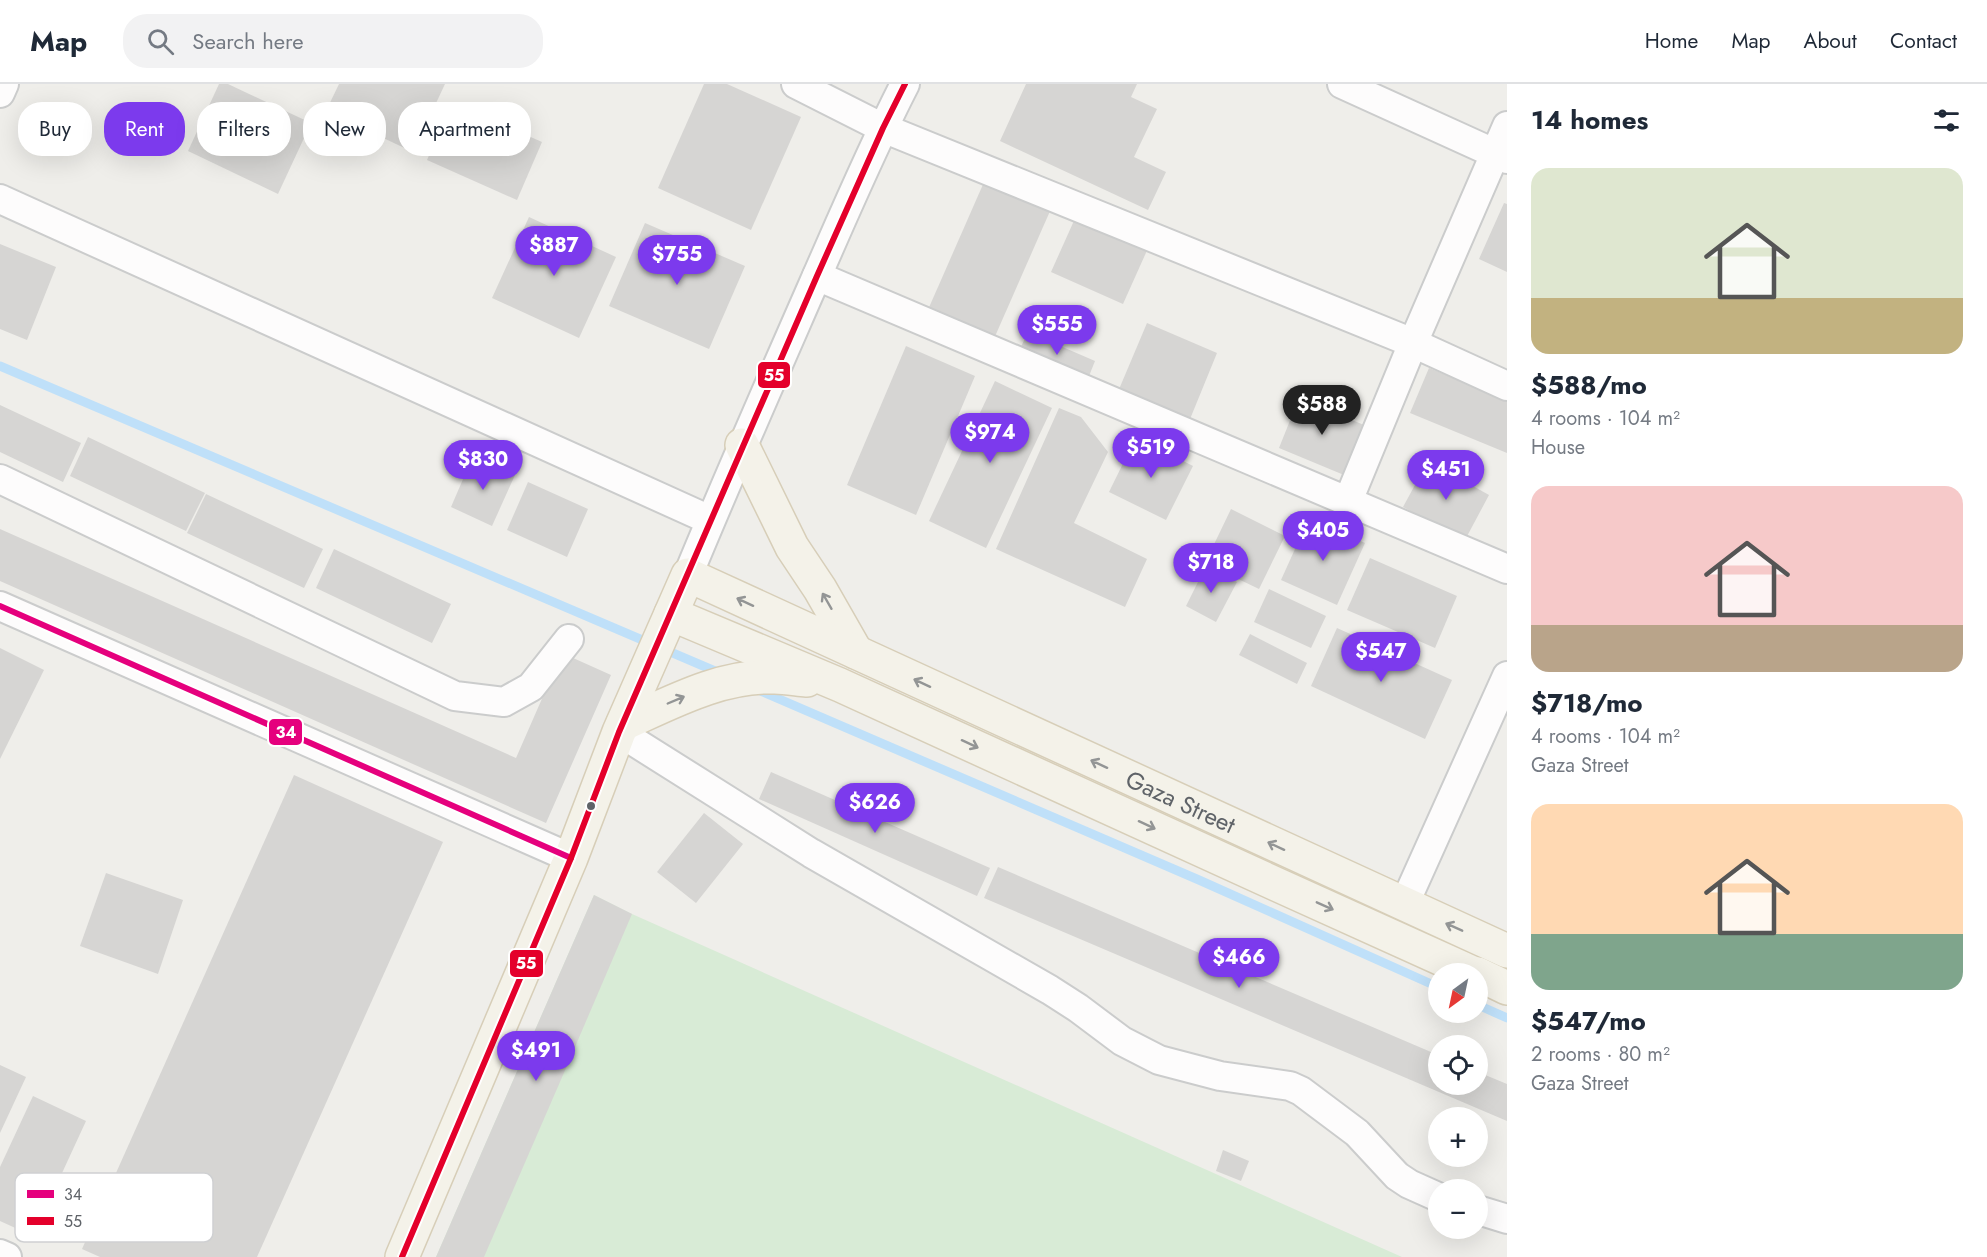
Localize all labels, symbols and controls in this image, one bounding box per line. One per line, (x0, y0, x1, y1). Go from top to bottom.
search box (123, 14, 543, 68)
text: Map (30, 21, 87, 62)
icon: search (144, 25, 177, 58)
text: Search here (192, 25, 304, 57)
text: Home (1645, 26, 1698, 56)
text: Map (1731, 26, 1771, 56)
text: About (1804, 26, 1857, 56)
text: Contact (1890, 26, 1957, 56)
text: 14 homes (1531, 101, 1648, 139)
chip: Buy (18, 102, 92, 156)
chip: Rent (104, 102, 185, 156)
chip: Filters (197, 102, 291, 156)
chip: New (303, 102, 386, 156)
chip: Apartment (398, 102, 531, 156)
icon: filters (1930, 104, 1963, 137)
icon: home (1693, 207, 1801, 315)
pin: $887 (518, 226, 590, 277)
text: $887 (529, 231, 579, 260)
pin: $755 (641, 235, 713, 286)
text: $755 (652, 240, 702, 269)
pin: $555 (1021, 305, 1093, 356)
text: $555 (1031, 310, 1083, 339)
line badge: 55 (757, 361, 791, 389)
text: 55 (764, 364, 784, 387)
text: $588/mo (1531, 366, 1647, 404)
pin: $588 (1286, 385, 1358, 436)
text: $588 (1297, 390, 1347, 419)
text: 4 rooms · 104 m² (1531, 404, 1680, 433)
pin: $974 (954, 413, 1026, 464)
text: $974 (964, 418, 1016, 447)
pin: $519 (1115, 428, 1187, 479)
text: $519 (1127, 433, 1175, 462)
text: House (1531, 433, 1585, 462)
pin: $830 (447, 440, 519, 491)
text: $830 (458, 445, 508, 474)
pin: $451 (1410, 450, 1482, 501)
text: $451 (1421, 455, 1471, 484)
pin: $405 (1287, 511, 1359, 562)
text: $405 (1297, 516, 1349, 545)
icon: home (1693, 525, 1801, 633)
pin: $718 (1175, 543, 1247, 594)
text: $718 (1187, 548, 1235, 577)
one-way arrow (821, 593, 833, 610)
one-way arrow (737, 595, 755, 607)
pin: $547 (1345, 632, 1417, 683)
text: $547 (1355, 637, 1407, 666)
one-way arrow (914, 676, 932, 688)
text: $718/mo (1531, 684, 1643, 722)
one-way arrow (666, 694, 685, 705)
line badge: 34 (268, 718, 303, 746)
text: 34 (275, 721, 297, 744)
text: 4 rooms · 104 m² (1531, 722, 1680, 751)
one-way arrow (960, 739, 979, 750)
text: Gaza Street (1531, 751, 1629, 780)
one-way arrow (1091, 758, 1109, 770)
street label: Gaza Street (1120, 761, 1242, 842)
pin: $626 (839, 783, 911, 834)
text: $626 (849, 788, 901, 817)
unlabelled marker (585, 800, 597, 812)
one-way arrow (1138, 820, 1156, 832)
one-way arrow (1268, 840, 1286, 851)
icon: home (1693, 843, 1801, 951)
one-way arrow (1315, 901, 1333, 912)
one-way arrow (1445, 921, 1463, 932)
pin: $466 (1203, 938, 1275, 989)
text: $466 (1212, 943, 1266, 972)
line badge: 55 (509, 949, 544, 978)
text: 55 (516, 952, 536, 975)
north arrow (1428, 963, 1488, 1023)
map controls (1428, 963, 1488, 1239)
text: $547/mo (1531, 1002, 1646, 1040)
pin: $491 (500, 1031, 572, 1082)
button: locate (1428, 1035, 1488, 1095)
text: $491 (511, 1036, 561, 1065)
text: 2 rooms · 80 m² (1531, 1040, 1670, 1069)
text: Gaza Street (1531, 1069, 1629, 1098)
button: + (1428, 1107, 1488, 1167)
legend (15, 1173, 213, 1242)
button: − (1428, 1179, 1488, 1239)
text: 34 (64, 1183, 82, 1206)
text: 55 (64, 1210, 82, 1233)

